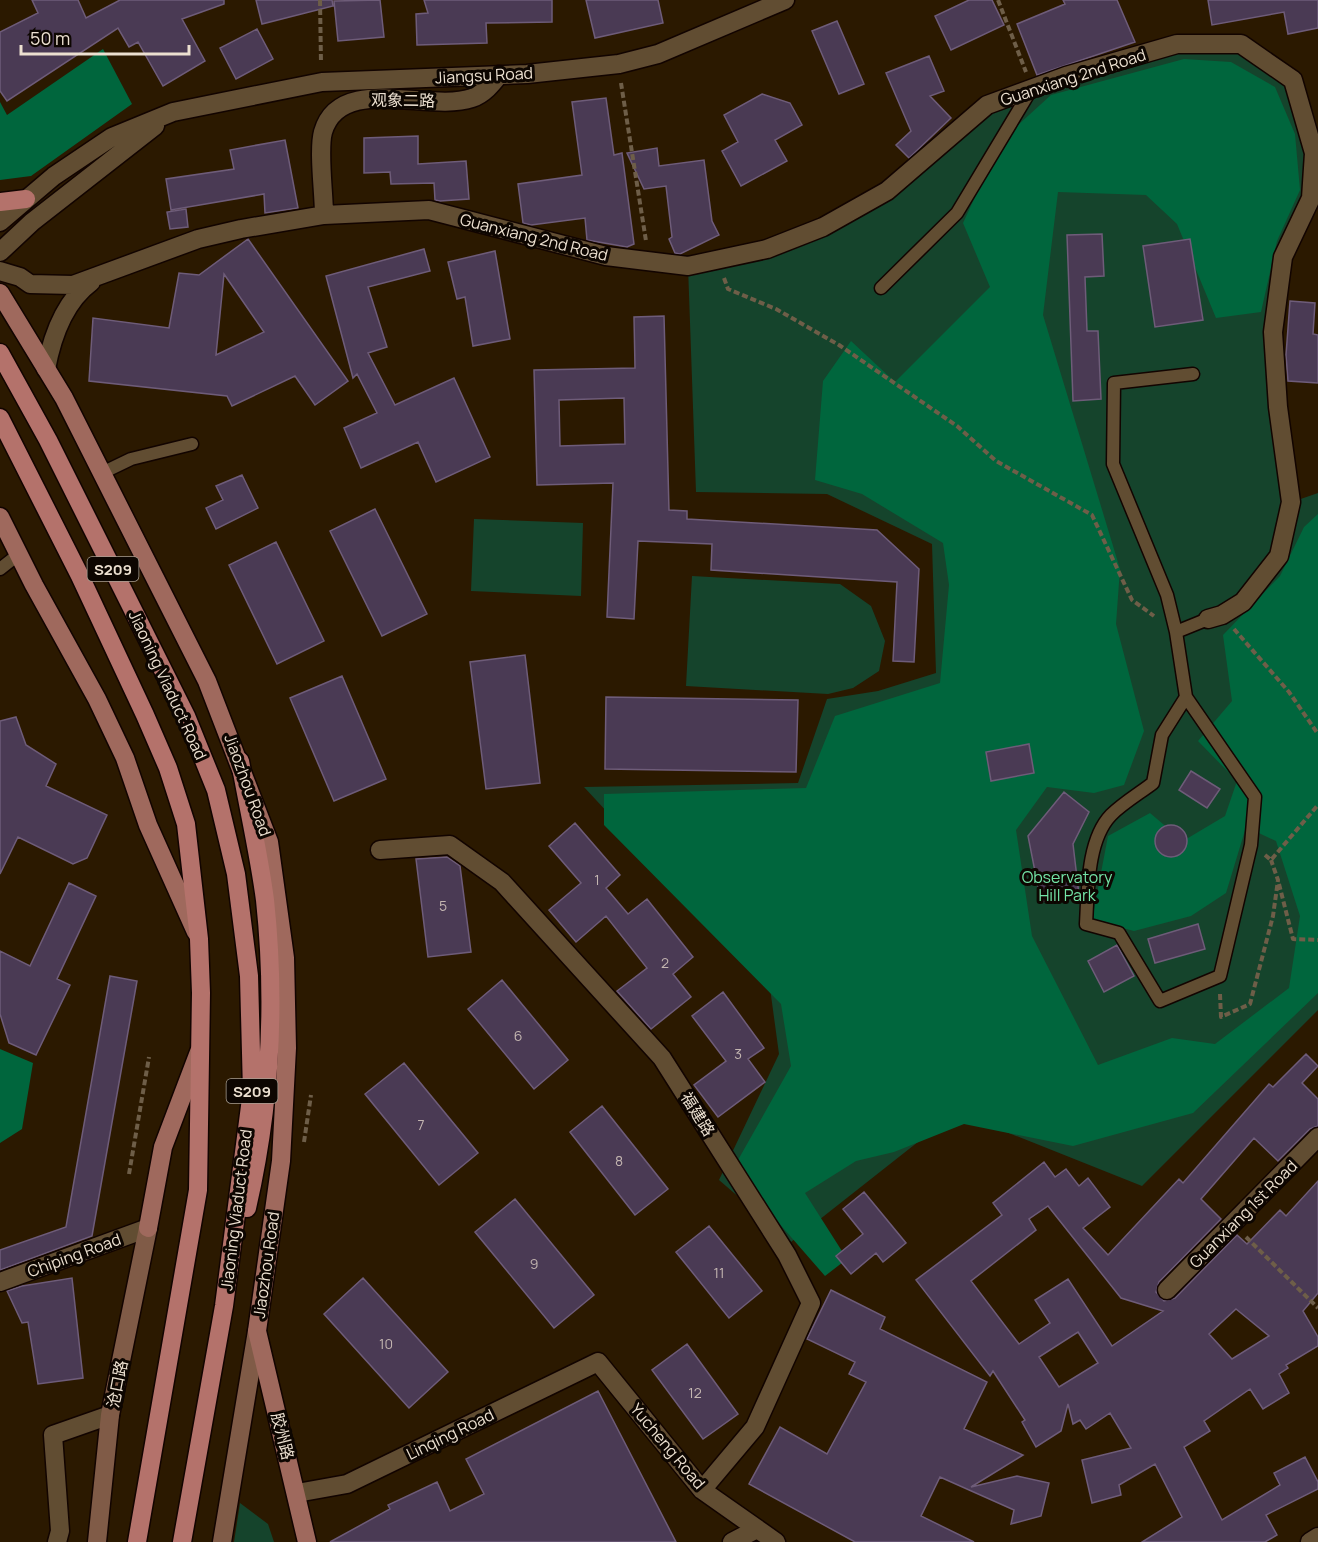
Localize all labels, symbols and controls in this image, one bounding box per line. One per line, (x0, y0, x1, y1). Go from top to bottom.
scale bar (21, 18, 189, 56)
text: 50 m (30, 26, 70, 50)
street label: Guanxiang 2nd Road (998, 43, 1148, 111)
street label: Jiangsu Road (434, 61, 534, 89)
street label: 观象二路 (371, 88, 435, 112)
street label: Guanxiang 2nd Road (458, 208, 610, 266)
road number: S209 (88, 557, 138, 581)
street label: Jiaoning Viaduct Road (124, 607, 212, 763)
street label: Jiaozhou Road (219, 731, 277, 839)
park label: Observatory Hill Park (1022, 866, 1113, 906)
house number: 1 (594, 870, 600, 889)
house number: 5 (439, 896, 447, 915)
house number: 2 (661, 953, 669, 972)
house number: 6 (514, 1026, 522, 1045)
house number: 3 (734, 1044, 742, 1063)
road number: S209 (226, 1079, 278, 1103)
street label: 福建路 (676, 1088, 720, 1140)
house number: 7 (417, 1115, 425, 1134)
street label: Jiaoning Viaduct Road (215, 1128, 257, 1292)
house number: 8 (615, 1151, 623, 1170)
street label: Guanxiang 1st Road (1184, 1155, 1302, 1273)
street label: Jiaozhou Road (248, 1210, 284, 1320)
street label: Chiping Road (24, 1228, 124, 1282)
house number: 9 (530, 1254, 538, 1273)
house number: 11 (714, 1263, 724, 1282)
house number: 10 (379, 1334, 393, 1353)
street label: 沧口路 (102, 1358, 132, 1410)
house number: 12 (688, 1383, 702, 1402)
street label: Yucheng Road (626, 1399, 710, 1493)
street label: Linqing Road (403, 1403, 497, 1465)
street label: 胶州路 (267, 1410, 299, 1462)

